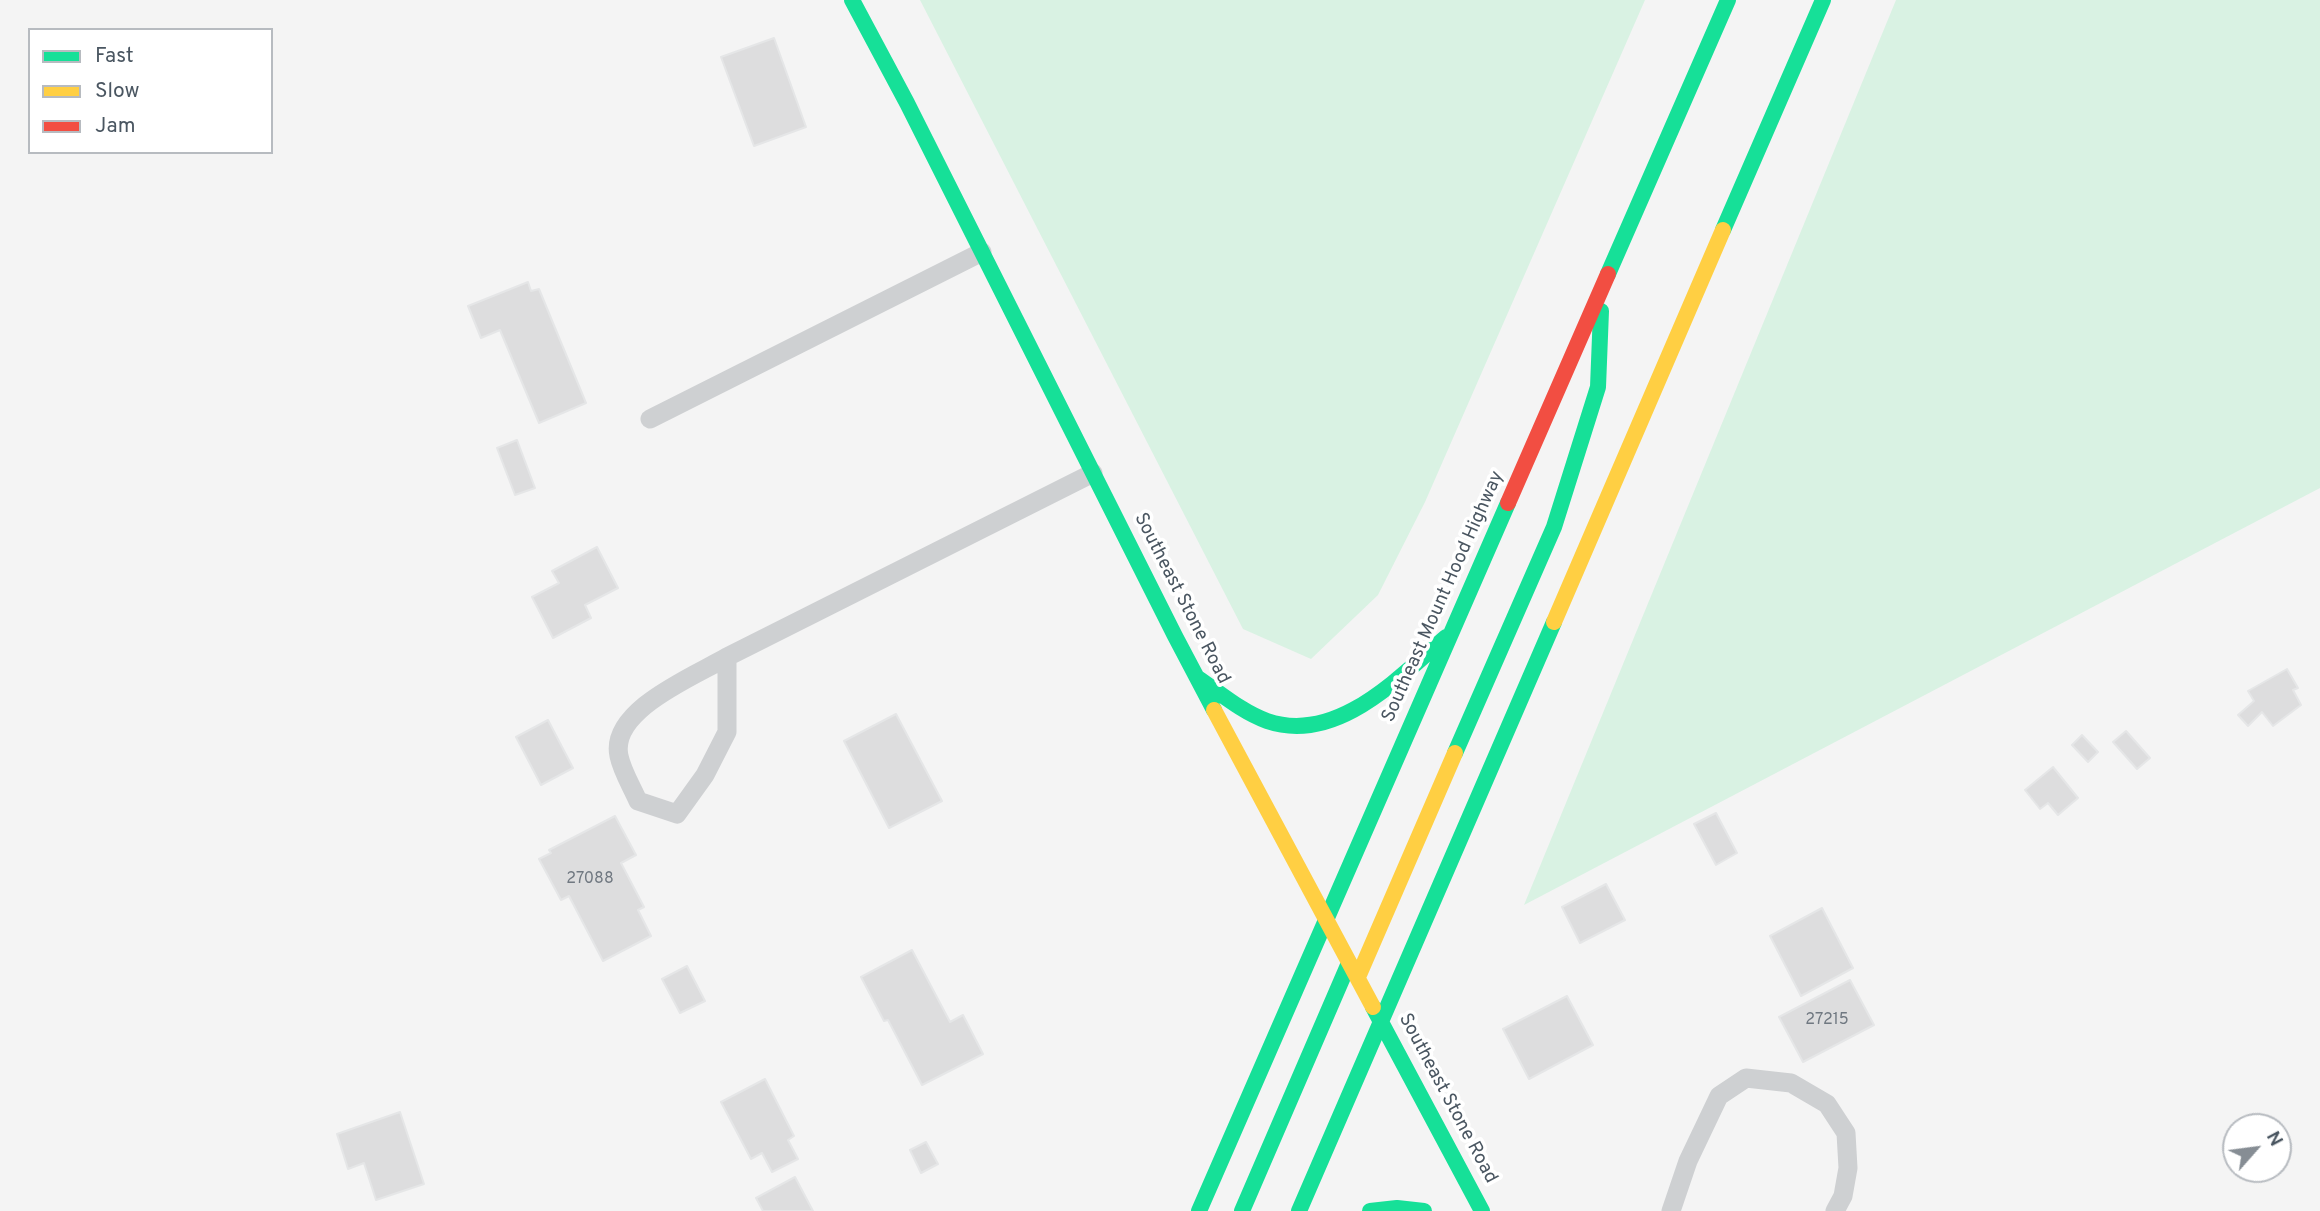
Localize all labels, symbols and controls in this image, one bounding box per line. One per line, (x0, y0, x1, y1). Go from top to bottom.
legend (28, 28, 273, 154)
text: Fast (95, 43, 134, 70)
text: Slow (95, 78, 140, 105)
text: Jam (95, 113, 136, 140)
street label: Southeast Mount Hood Highway (1378, 468, 1510, 726)
street label: Southeast Stone Road (1128, 510, 1234, 688)
house number: 27088 (566, 870, 614, 890)
street label: Southeast Stone Road (1393, 1010, 1501, 1188)
house number: 27215 (1805, 1011, 1849, 1031)
north arrow (2222, 1113, 2292, 1183)
text: N (2260, 1127, 2288, 1151)

